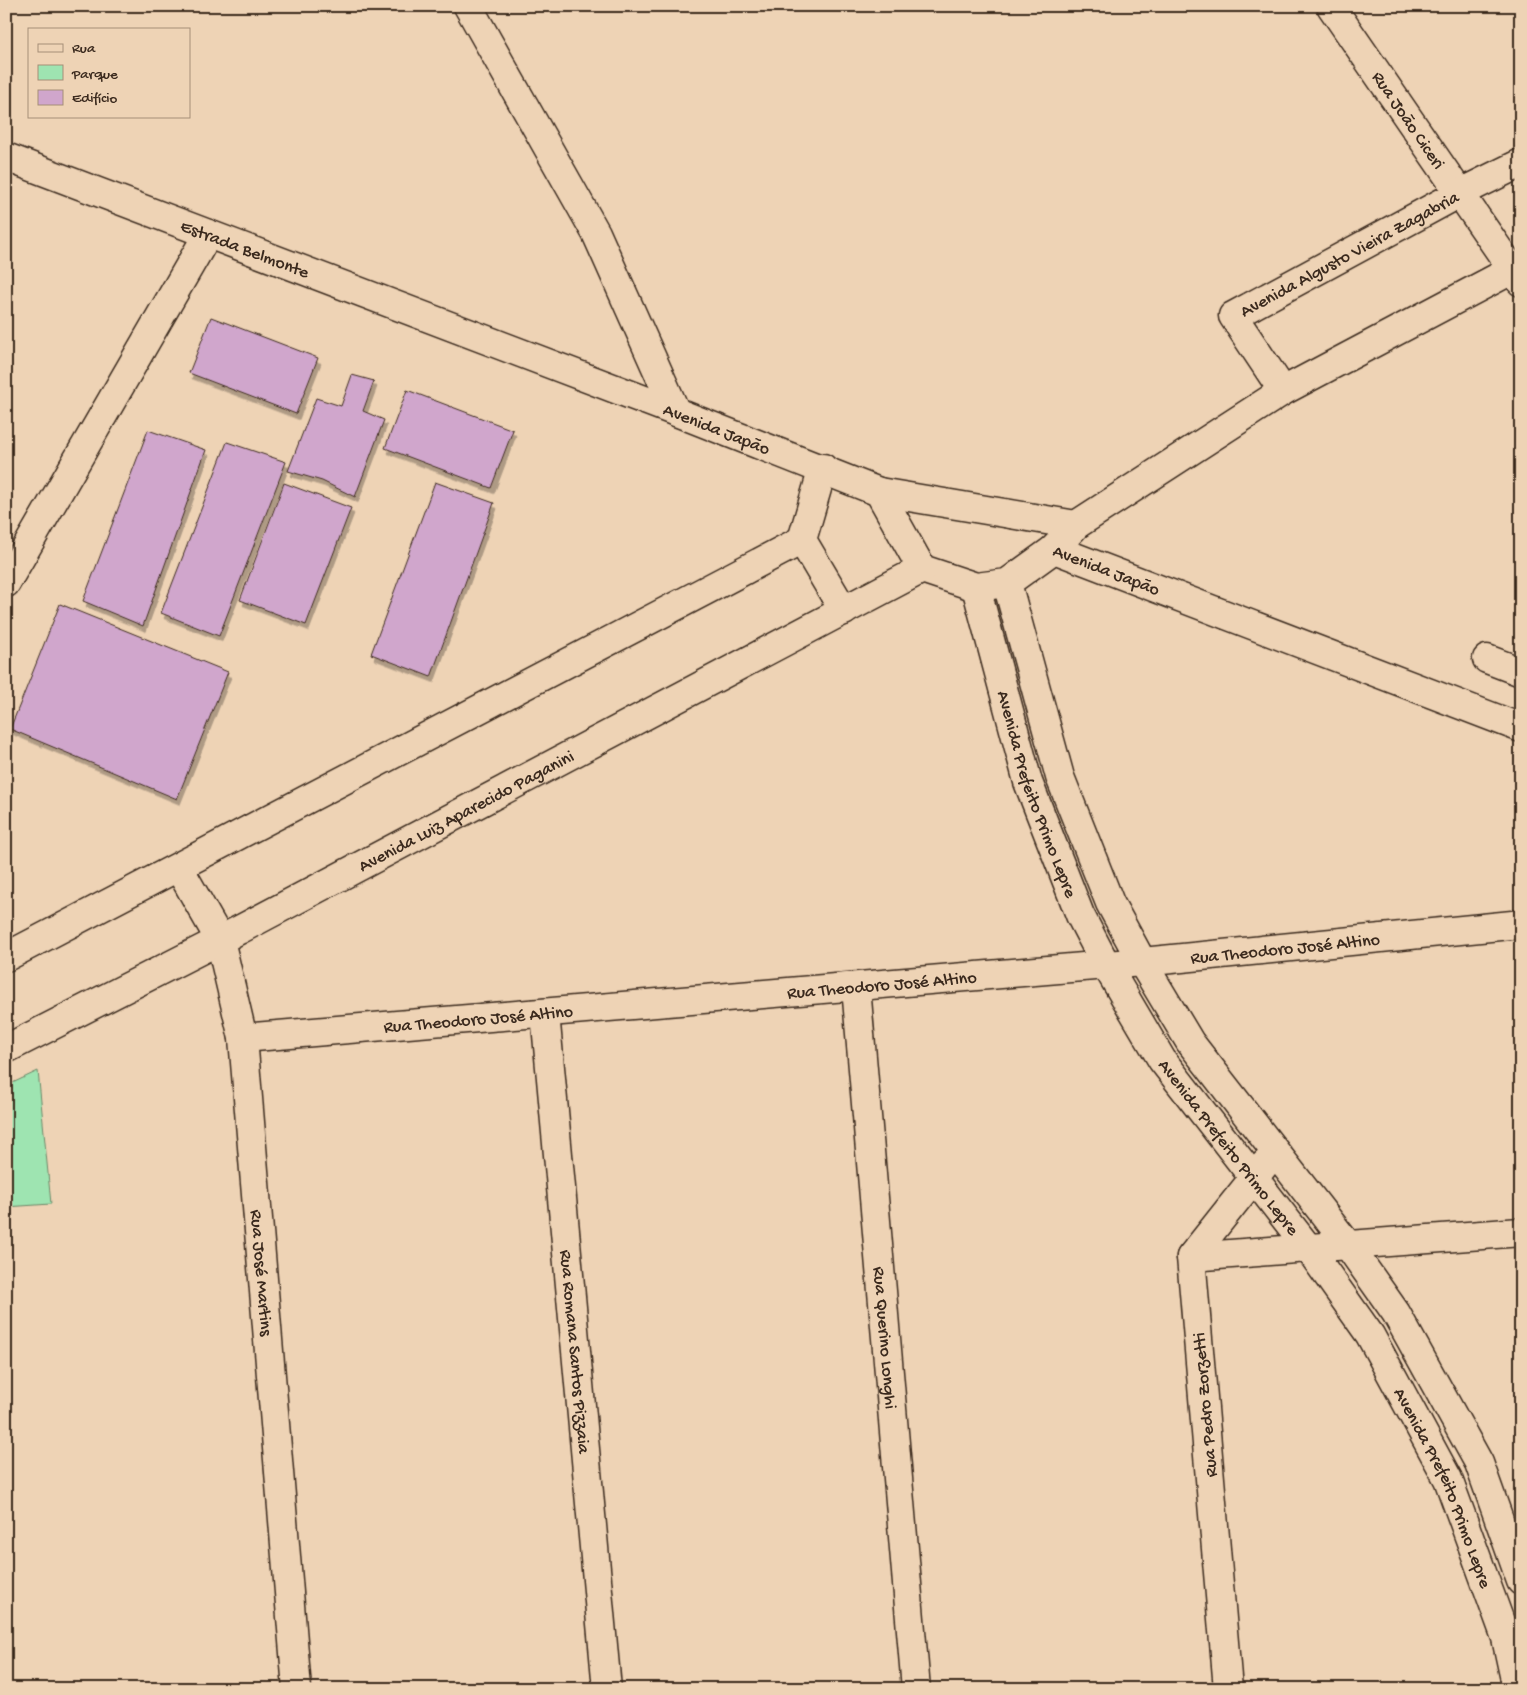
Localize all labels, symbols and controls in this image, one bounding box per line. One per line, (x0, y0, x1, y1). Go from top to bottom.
legend (28, 28, 190, 118)
text: Rua (72, 40, 96, 58)
text: Parque (71, 66, 118, 84)
street label: Rua João Ciceri (1366, 68, 1448, 174)
text: Edifício (72, 90, 118, 108)
street label: Avenida Algusto Vieira Zagabria (1237, 187, 1464, 323)
street label: Estrada Belmonte (177, 216, 312, 285)
street label: Avenida Japão (660, 400, 772, 461)
street label: Avenida Japão (1049, 542, 1162, 602)
street label: Avenida Prefeito Primo Lepre (991, 689, 1080, 902)
street label: Avenida Luiz Aparecido Paganini (355, 747, 578, 878)
street label: Rua Theodoro José Altino (1190, 930, 1381, 970)
street label: Rua Theodoro José Altino (786, 968, 978, 1005)
street label: Rua Theodoro José Altino (383, 1002, 574, 1039)
street label: Avenida Prefeito Primo Lepre (1152, 1056, 1303, 1241)
street label: Rua José Martins (244, 1209, 276, 1338)
street label: Rua Romana Santos Pizzaia (554, 1249, 593, 1456)
street label: Rua Querino Longhi (867, 1266, 900, 1410)
street label: Rua Pedro Zorzetti (1190, 1332, 1223, 1478)
street label: Avenida Prefeito Primo Lepre (1388, 1385, 1495, 1592)

